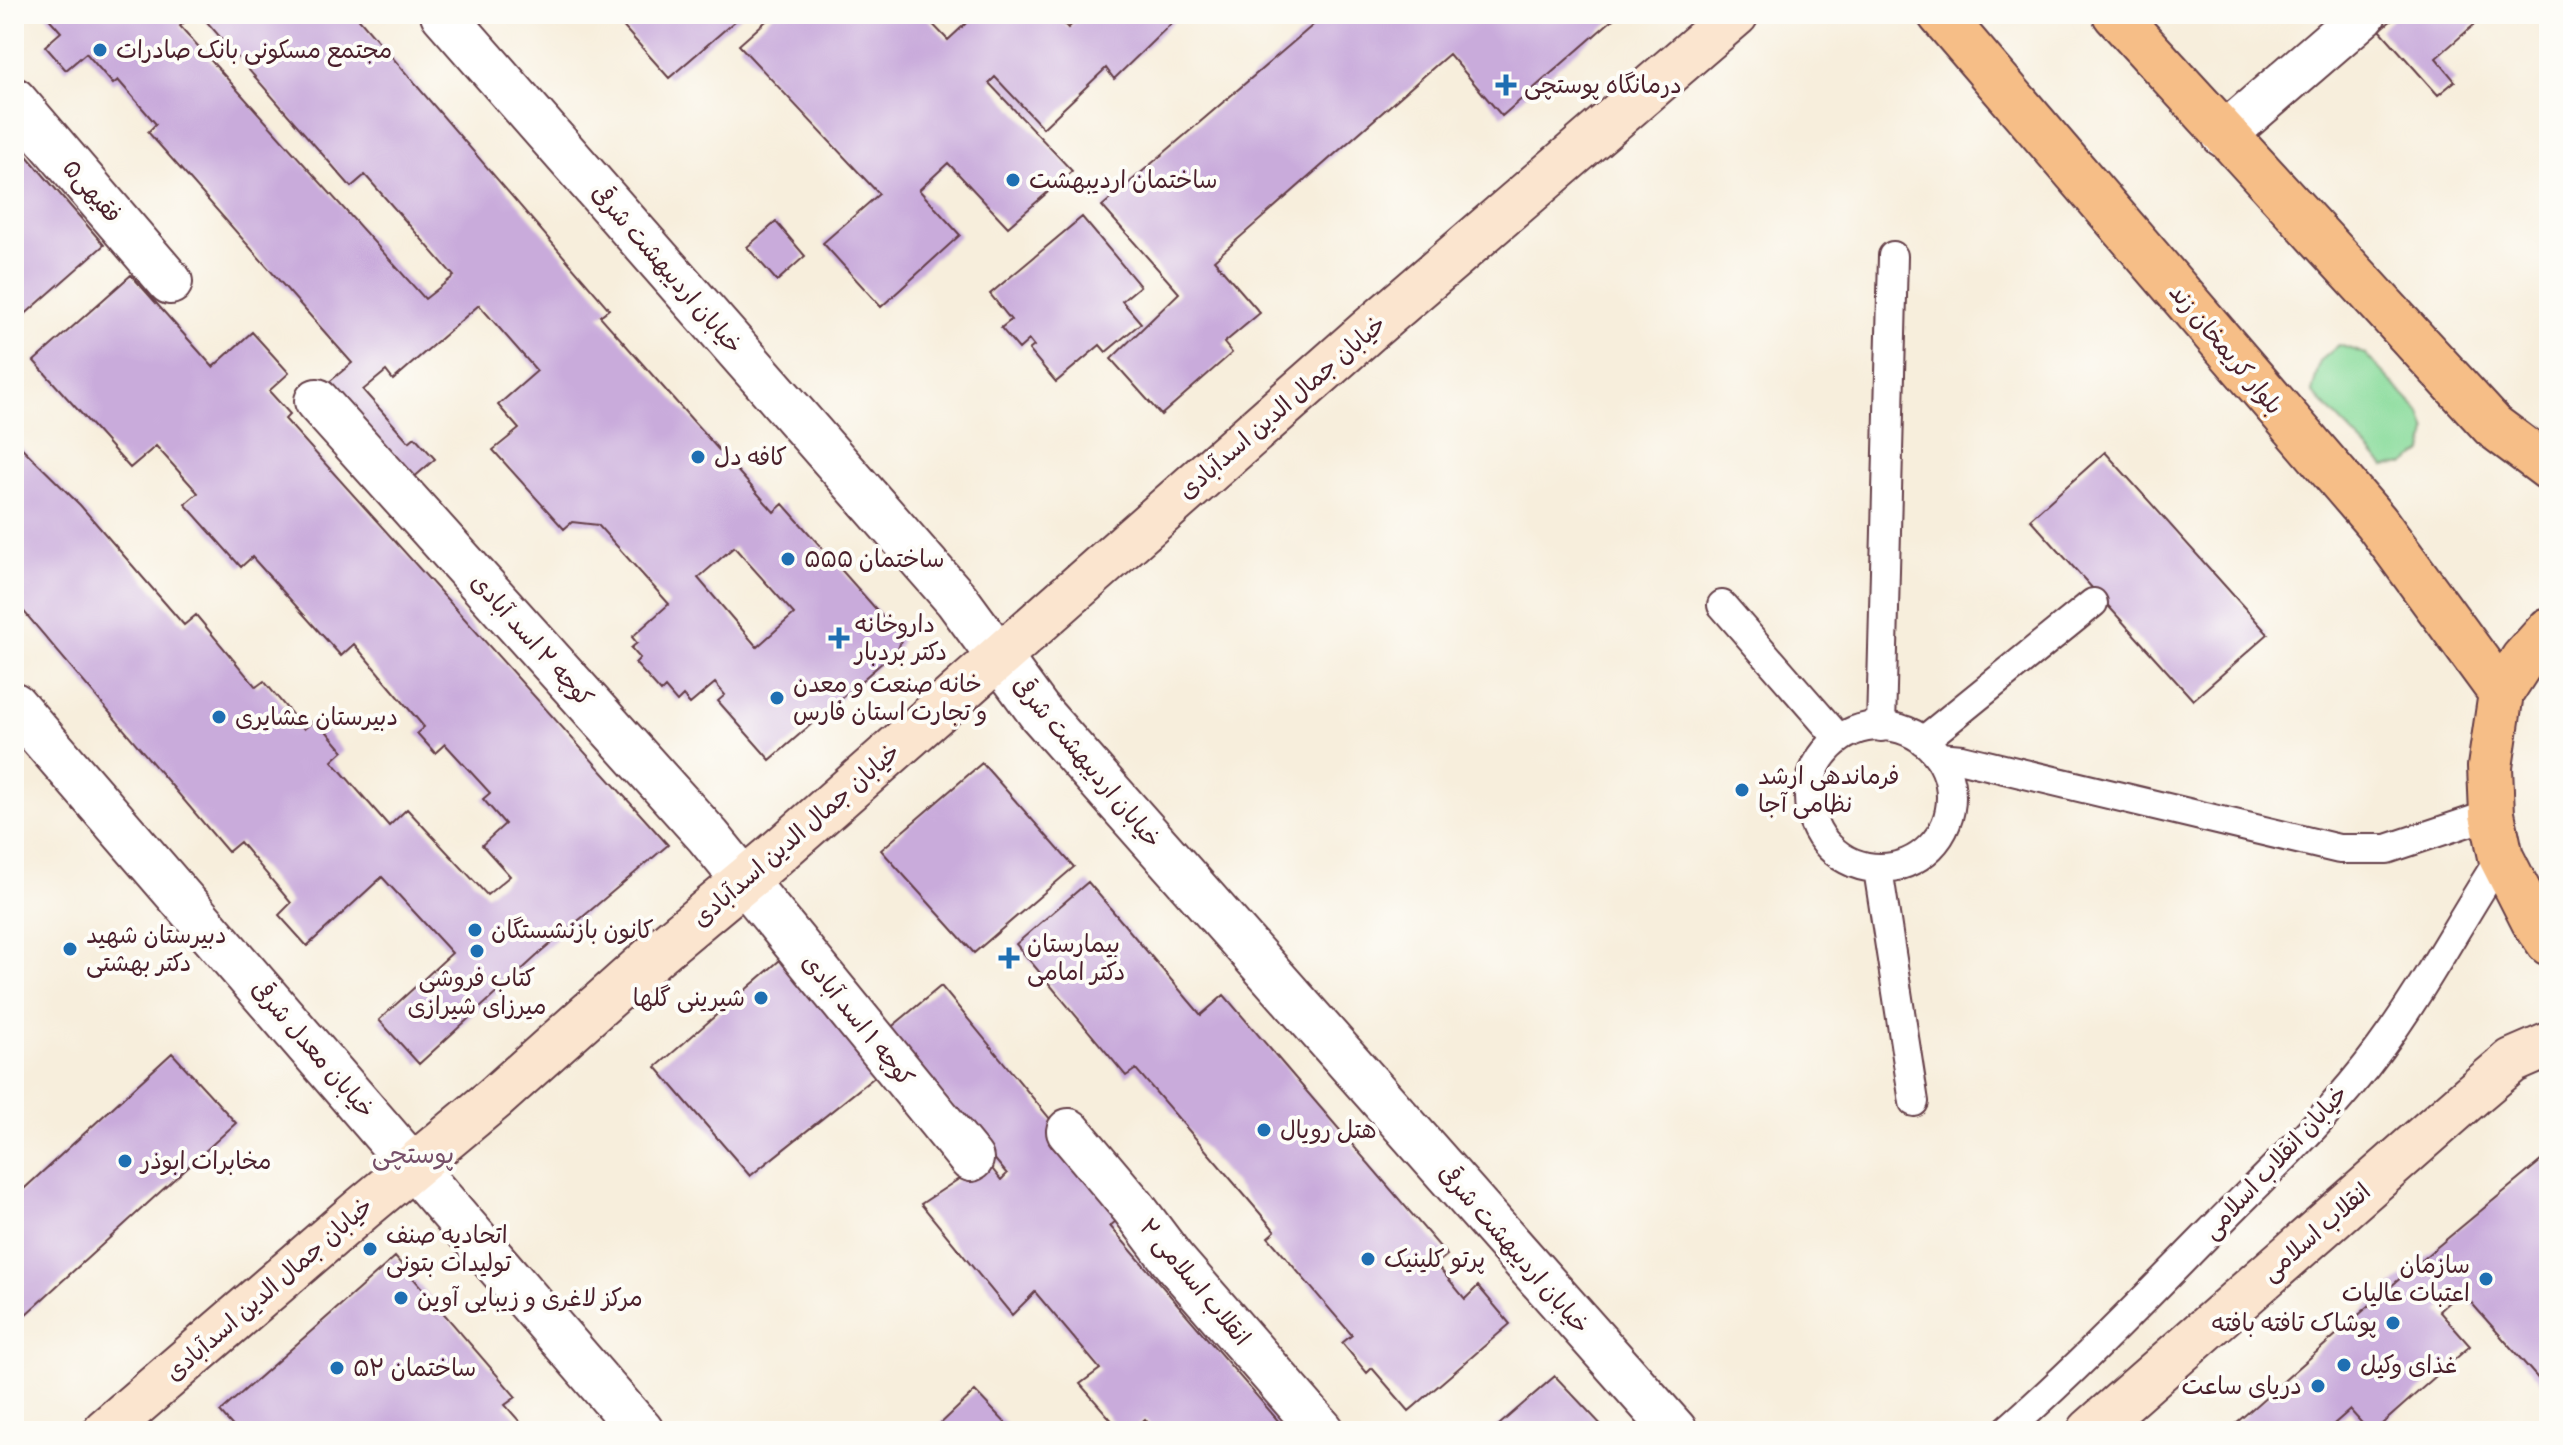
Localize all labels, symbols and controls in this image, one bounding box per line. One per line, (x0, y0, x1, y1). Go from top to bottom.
place label: مجتمع مسکونی بانک صادرات (116, 34, 392, 67)
marker: مجتمع مسکونی بانک صادرات (91, 41, 109, 59)
place label: درمانگاه پوستچی (1524, 69, 1682, 100)
marker: درمانگاه پوستچی (1495, 74, 1517, 96)
street label: فقیهی۵ (56, 152, 129, 229)
place label: ساختمان اردیبهشت (1029, 164, 1217, 194)
marker: ساختمان اردیبهشت (1004, 171, 1022, 189)
street label: خیابان اردیبهشت شرقی (586, 177, 750, 359)
street label: بلوار کریمخان زند (2163, 277, 2290, 421)
street label: خیابان جمال الدین اسدآبادی (1171, 308, 1391, 505)
place label: کافه دل (714, 441, 787, 471)
marker: کافه دل (689, 448, 707, 466)
place label: ساختمان ۵۵۵ (804, 543, 944, 573)
marker: ساختمان ۵۵۵ (779, 550, 797, 568)
street label: کوچه ۲ اسد آبادی (464, 566, 601, 713)
place label: داروخانه دکتر بردبار (853, 608, 947, 666)
marker: داروخانه دکتر بردبار (830, 629, 848, 647)
place label: خانه صنعت و معدن و تجارت استان فارس (793, 668, 987, 726)
street label: خیابان اردیبهشت شرقی (1007, 669, 1168, 853)
marker: خانه صنعت و معدن و تجارت استان فارس (768, 689, 786, 707)
place label: دبیرستان عشایری (235, 701, 398, 731)
marker: دبیرستان عشایری (210, 708, 228, 726)
street label: خیابان جمال الدین اسدآبادی (685, 736, 905, 933)
place label: فرماندهی ارشد نظامی آجا (1758, 760, 1899, 819)
marker: فرماندهی ارشد نظامی آجا (1733, 781, 1751, 799)
place label: کانون بازنشستگان (491, 914, 654, 945)
place label: دبیرستان شهید دکتر بهشتی (86, 919, 227, 978)
marker: کانون بازنشستگان (466, 921, 484, 939)
place label: بیمارستان دکتر امامی (1027, 928, 1125, 987)
marker: دبیرستان شهید دکتر بهشتی (61, 940, 79, 958)
marker: کتاب فروشی میرزای شیرازی (468, 942, 486, 960)
street label: کوچه ۱ اسد آبادی (795, 947, 921, 1092)
marker: بیمارستان دکتر امامی (998, 947, 1020, 969)
place label: کتاب فروشی میرزای شیرازی (407, 962, 547, 1020)
street label: خیابان معدل شرقی (246, 973, 382, 1124)
place label: شیرینی گلها (633, 982, 745, 1013)
marker: شیرینی گلها (752, 989, 770, 1007)
street label: خیابان انقلاب اسلامی (2196, 1079, 2354, 1245)
place label: هتل رویال (1280, 1114, 1377, 1144)
marker: هتل رویال (1255, 1121, 1273, 1139)
district label: پوستچی (372, 1137, 454, 1171)
place label: مخابرات ابوذر (139, 1145, 272, 1176)
marker: مخابرات ابوذر (116, 1152, 134, 1170)
street label: خیابان اردیبهشت شرقی (1433, 1157, 1597, 1339)
street label: انقلاب اسلامی (2256, 1177, 2376, 1287)
street label: خیابان جمال الدین اسدآبادی (158, 1190, 378, 1387)
street label: ۲ انقلاب اسلامی (1133, 1212, 1258, 1352)
place label: اتحادیه صنف تولیدات بتونی (386, 1219, 512, 1278)
marker: اتحادیه صنف تولیدات بتونی (361, 1240, 379, 1258)
place label: پرتو کلینیک (1384, 1243, 1485, 1274)
place label: سازمان اعتبات عالیات (2342, 1249, 2470, 1307)
marker: پرتو کلینیک (1359, 1250, 1377, 1268)
marker: سازمان اعتبات عالیات (2477, 1270, 2495, 1288)
place label: مرکز لاغری و زیبایی آوین (417, 1282, 643, 1313)
marker: مرکز لاغری و زیبایی آوین (392, 1289, 410, 1307)
place label: پوشاک تافته بافته (2212, 1307, 2377, 1338)
marker: پوشاک تافته بافته (2384, 1314, 2402, 1332)
place label: غذای وکیل (2360, 1349, 2457, 1379)
place label: ساختمان ۵۲ (353, 1352, 476, 1382)
marker: غذای وکیل (2335, 1356, 2353, 1374)
marker: ساختمان ۵۲ (328, 1359, 346, 1377)
place label: دریای ساعت (2182, 1370, 2302, 1400)
marker: دریای ساعت (2309, 1377, 2327, 1395)

